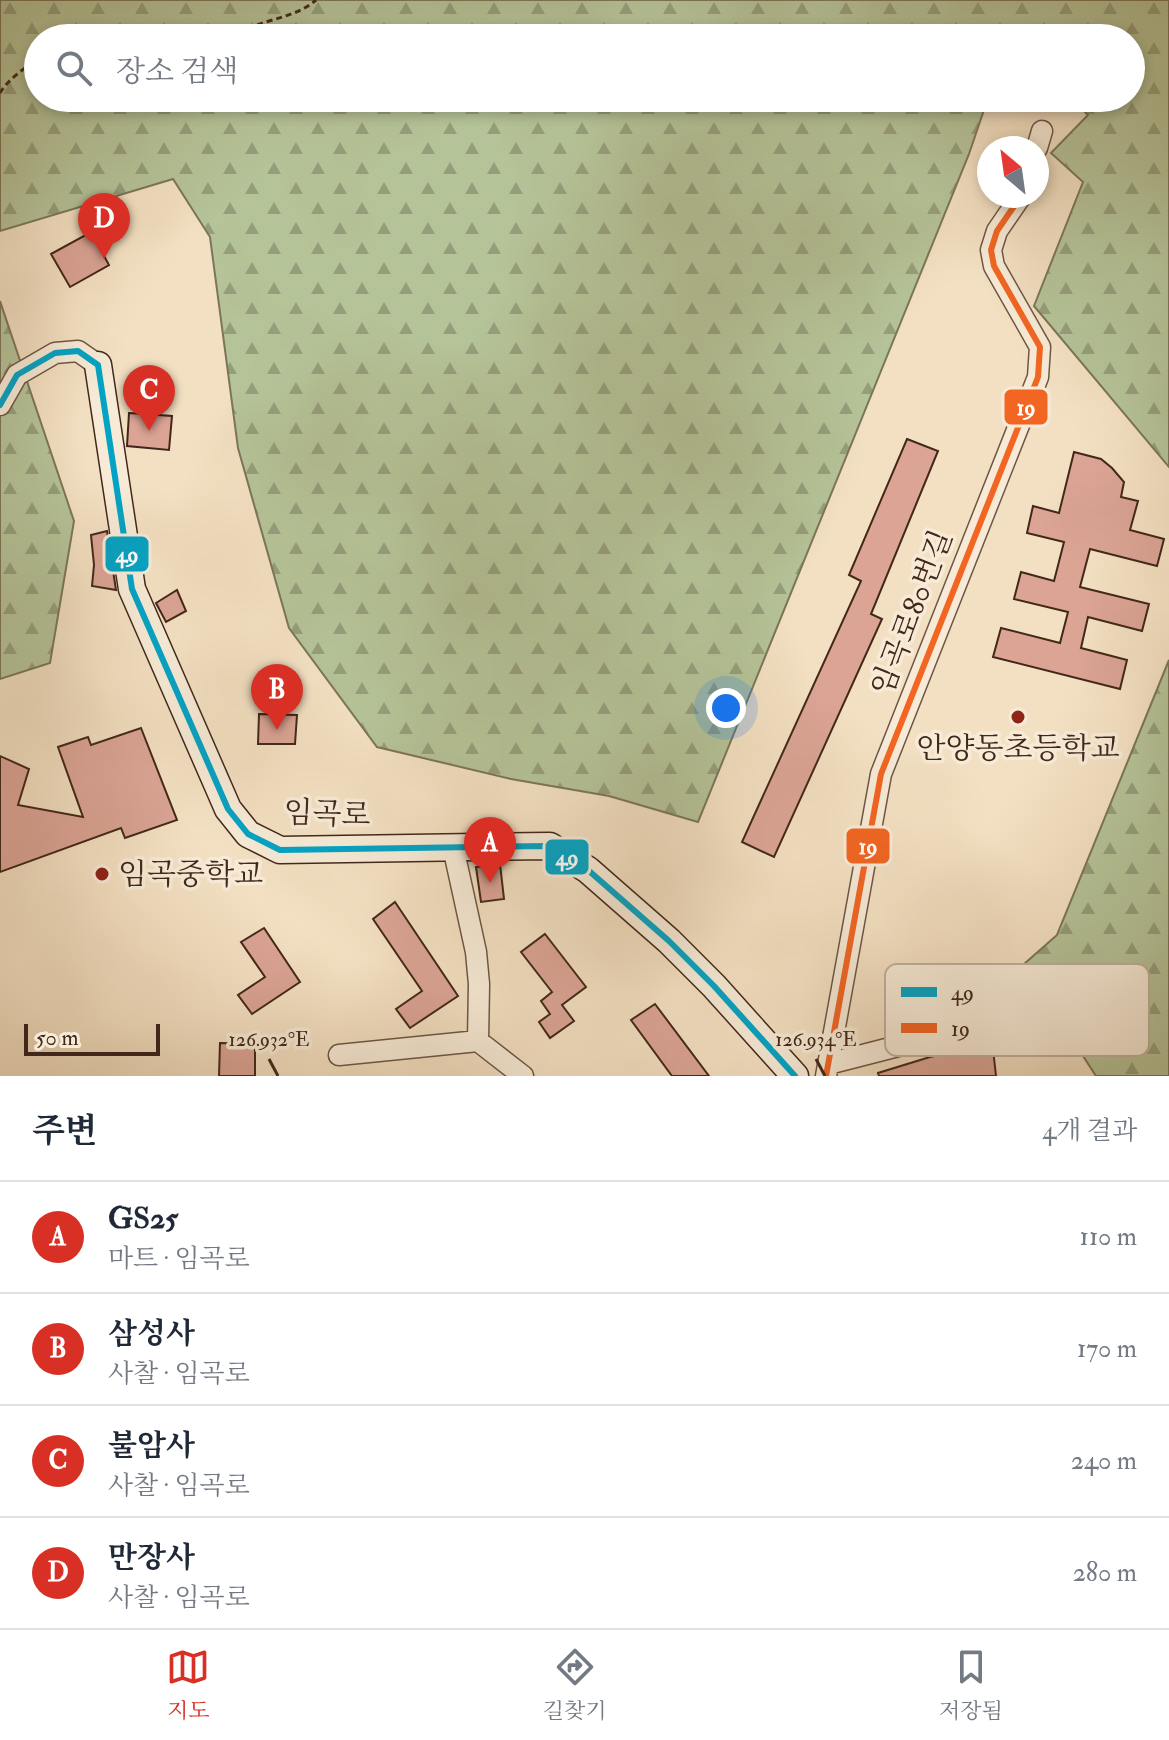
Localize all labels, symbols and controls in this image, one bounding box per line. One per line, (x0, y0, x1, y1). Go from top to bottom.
search box (24, 24, 1145, 112)
icon: search (52, 46, 96, 90)
text: 장소 검색 (116, 53, 238, 90)
north arrow (977, 136, 1049, 208)
pin: D (78, 193, 130, 259)
pin: C (123, 365, 175, 431)
line badge: 19 (1003, 388, 1049, 426)
text: 19 (1016, 394, 1036, 422)
street label: 임곡로80번길 (863, 525, 961, 701)
line badge: 49 (104, 535, 150, 573)
text: 49 (114, 541, 139, 569)
pin: B (251, 664, 303, 730)
your location (706, 688, 746, 728)
marker: 안양동초등학교 (1009, 708, 1027, 726)
place label: 안양동초등학교 (917, 730, 1119, 767)
street label: 임곡로 (283, 794, 371, 834)
pin: A (464, 817, 516, 883)
line badge: 19 (845, 827, 891, 865)
text: 19 (858, 833, 878, 861)
line badge: 49 (544, 838, 590, 876)
text: 49 (554, 844, 579, 872)
place label: 임곡중학교 (118, 856, 263, 893)
marker: 임곡중학교 (93, 865, 111, 883)
legend (885, 964, 1149, 1056)
text: 49 (951, 979, 974, 1007)
text: 19 (951, 1015, 970, 1043)
scale bar (24, 1020, 160, 1056)
text: 50 m (36, 1024, 78, 1052)
text: 126.932°E (229, 1027, 309, 1052)
text: 126.934°E (775, 1027, 857, 1052)
text: 주변 (32, 1110, 98, 1153)
text: 4개 결과 (1042, 1115, 1137, 1147)
text: GS25 (108, 1200, 178, 1237)
text: A (50, 1221, 66, 1253)
text: 110 m (1080, 1221, 1137, 1253)
text: 마트 · 임곡로 (108, 1243, 250, 1275)
text: 삼성사 (108, 1315, 195, 1352)
text: B (49, 1333, 67, 1365)
text: 170 m (1077, 1333, 1137, 1365)
text: 사찰 · 임곡로 (108, 1358, 250, 1390)
text: 불암사 (108, 1427, 195, 1464)
text: C (48, 1445, 68, 1477)
text: 240 m (1071, 1445, 1137, 1477)
text: 사찰 · 임곡로 (108, 1470, 250, 1502)
text: 만장사 (108, 1539, 195, 1576)
text: D (47, 1557, 69, 1589)
text: 280 m (1073, 1557, 1137, 1589)
text: 사찰 · 임곡로 (108, 1582, 250, 1614)
tab: 지도 (166, 1645, 210, 1725)
tab: 길찾기 (543, 1645, 606, 1725)
tab: 저장됨 (939, 1645, 1003, 1725)

